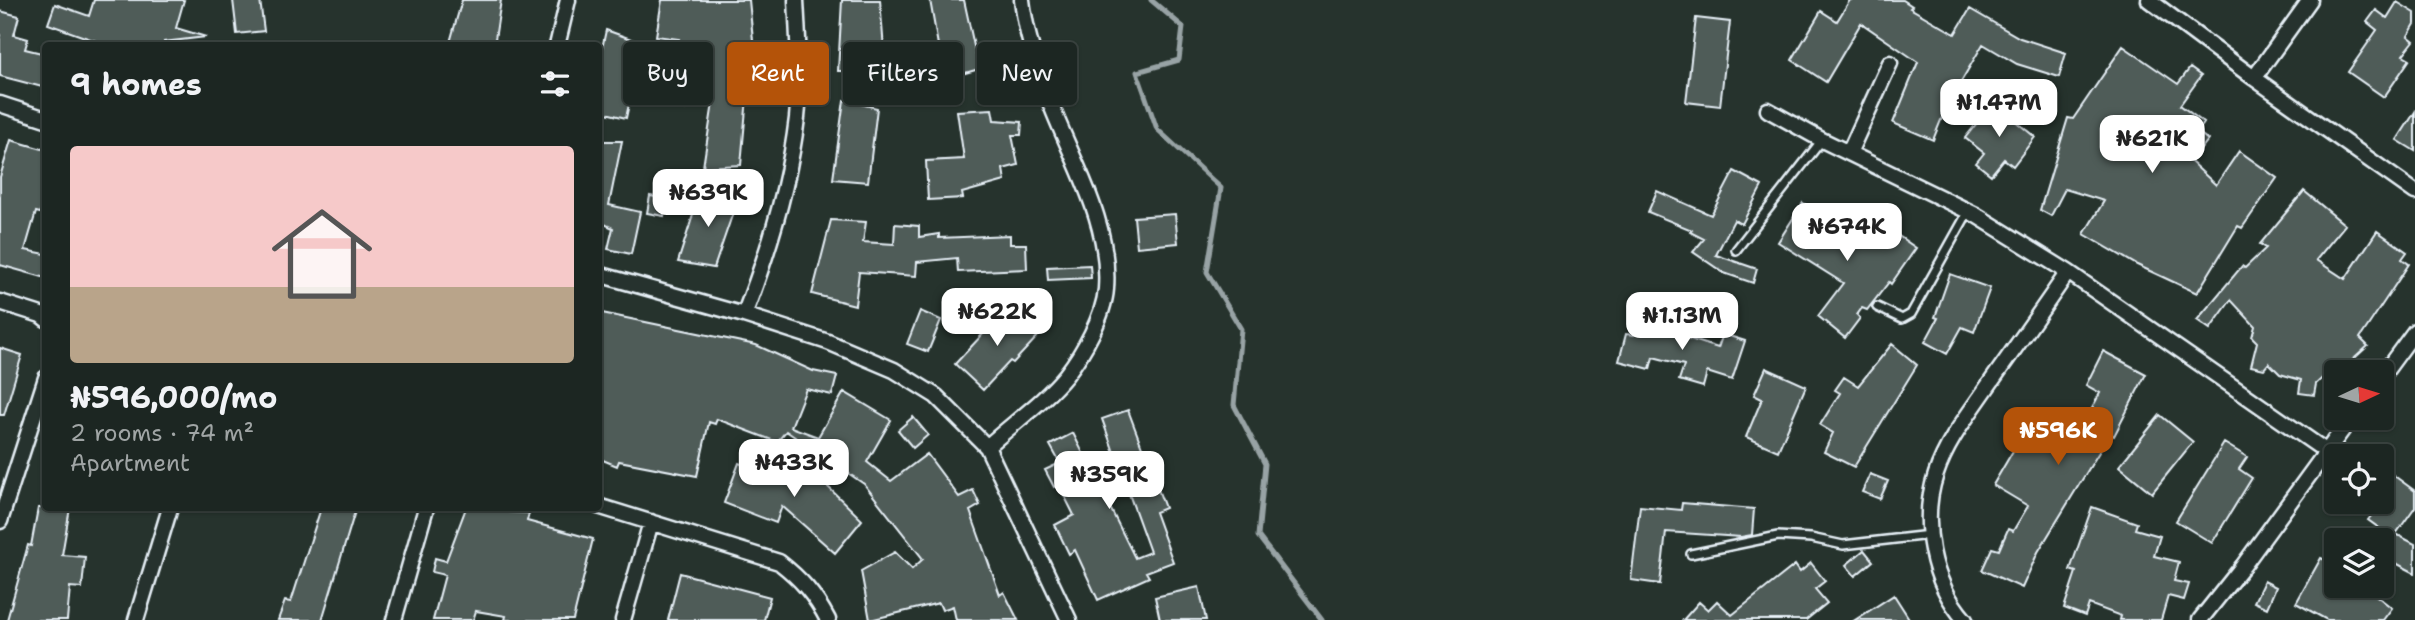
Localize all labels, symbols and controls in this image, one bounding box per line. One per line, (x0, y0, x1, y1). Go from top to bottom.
chip: Buy (623, 42, 713, 105)
chip: Rent (727, 42, 829, 105)
chip: Filters (843, 42, 963, 105)
chip: New (977, 42, 1077, 105)
text: 9 homes (70, 64, 202, 105)
icon: filters (536, 65, 574, 103)
pin: ₦1.47M (1942, 80, 2056, 139)
text: ₦1.47M (1956, 87, 2042, 117)
pin: ₦621K (2103, 116, 2201, 175)
text: ₦621K (2116, 123, 2188, 153)
pin: ₦639K (659, 170, 757, 229)
text: ₦639K (669, 177, 747, 207)
icon: home (259, 191, 385, 317)
pin: ₦674K (1798, 204, 1896, 263)
text: ₦674K (1808, 211, 1886, 241)
pin: ₦622K (948, 288, 1046, 348)
pin: ₦1.13M (1625, 292, 1739, 352)
text: ₦622K (957, 296, 1037, 326)
text: ₦1.13M (1642, 300, 1722, 330)
north arrow (2324, 360, 2394, 430)
map controls (2324, 360, 2394, 598)
text: ₦596,000/mo (70, 377, 277, 418)
pin: ₦596K (2009, 407, 2107, 467)
text: ₦596K (2019, 415, 2097, 445)
text: 2 rooms · 74 m² (70, 418, 254, 448)
pin: ₦433K (745, 440, 843, 499)
button: locate (2324, 444, 2394, 514)
text: ₦433K (755, 447, 833, 477)
text: Apartment (70, 448, 190, 478)
pin: ₦359K (1060, 452, 1158, 511)
text: ₦359K (1070, 459, 1148, 489)
button: layers (2324, 528, 2394, 598)

